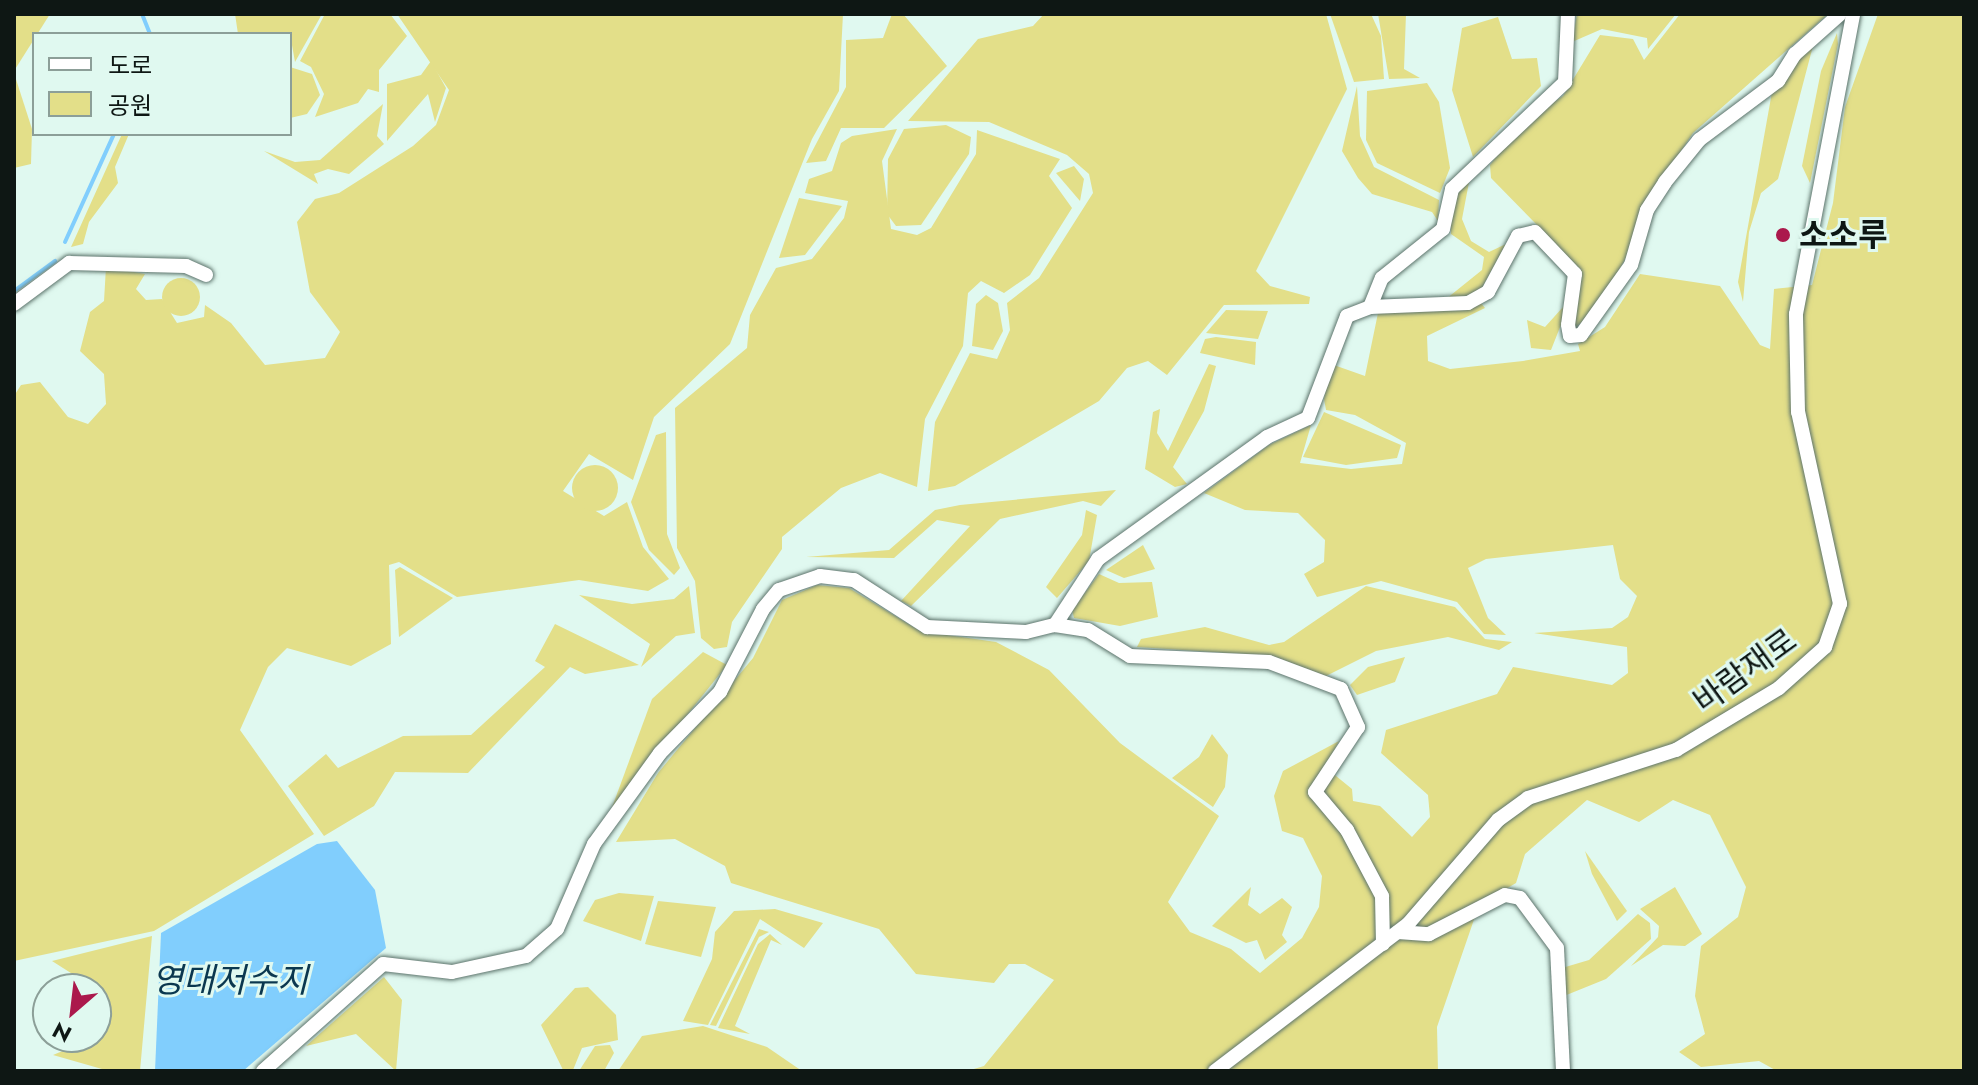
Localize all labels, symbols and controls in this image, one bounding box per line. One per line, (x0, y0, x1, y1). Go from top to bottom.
legend (32, 32, 292, 136)
text: 도로 (108, 48, 152, 83)
text: 공원 (108, 88, 152, 123)
place label: 소소루 (1799, 216, 1887, 254)
marker: 소소루 (1774, 226, 1792, 244)
street label: 바람재로 (1686, 621, 1804, 721)
water label: 영대저수지 (152, 961, 308, 1001)
north arrow (32, 973, 112, 1053)
text: N (46, 1014, 77, 1051)

